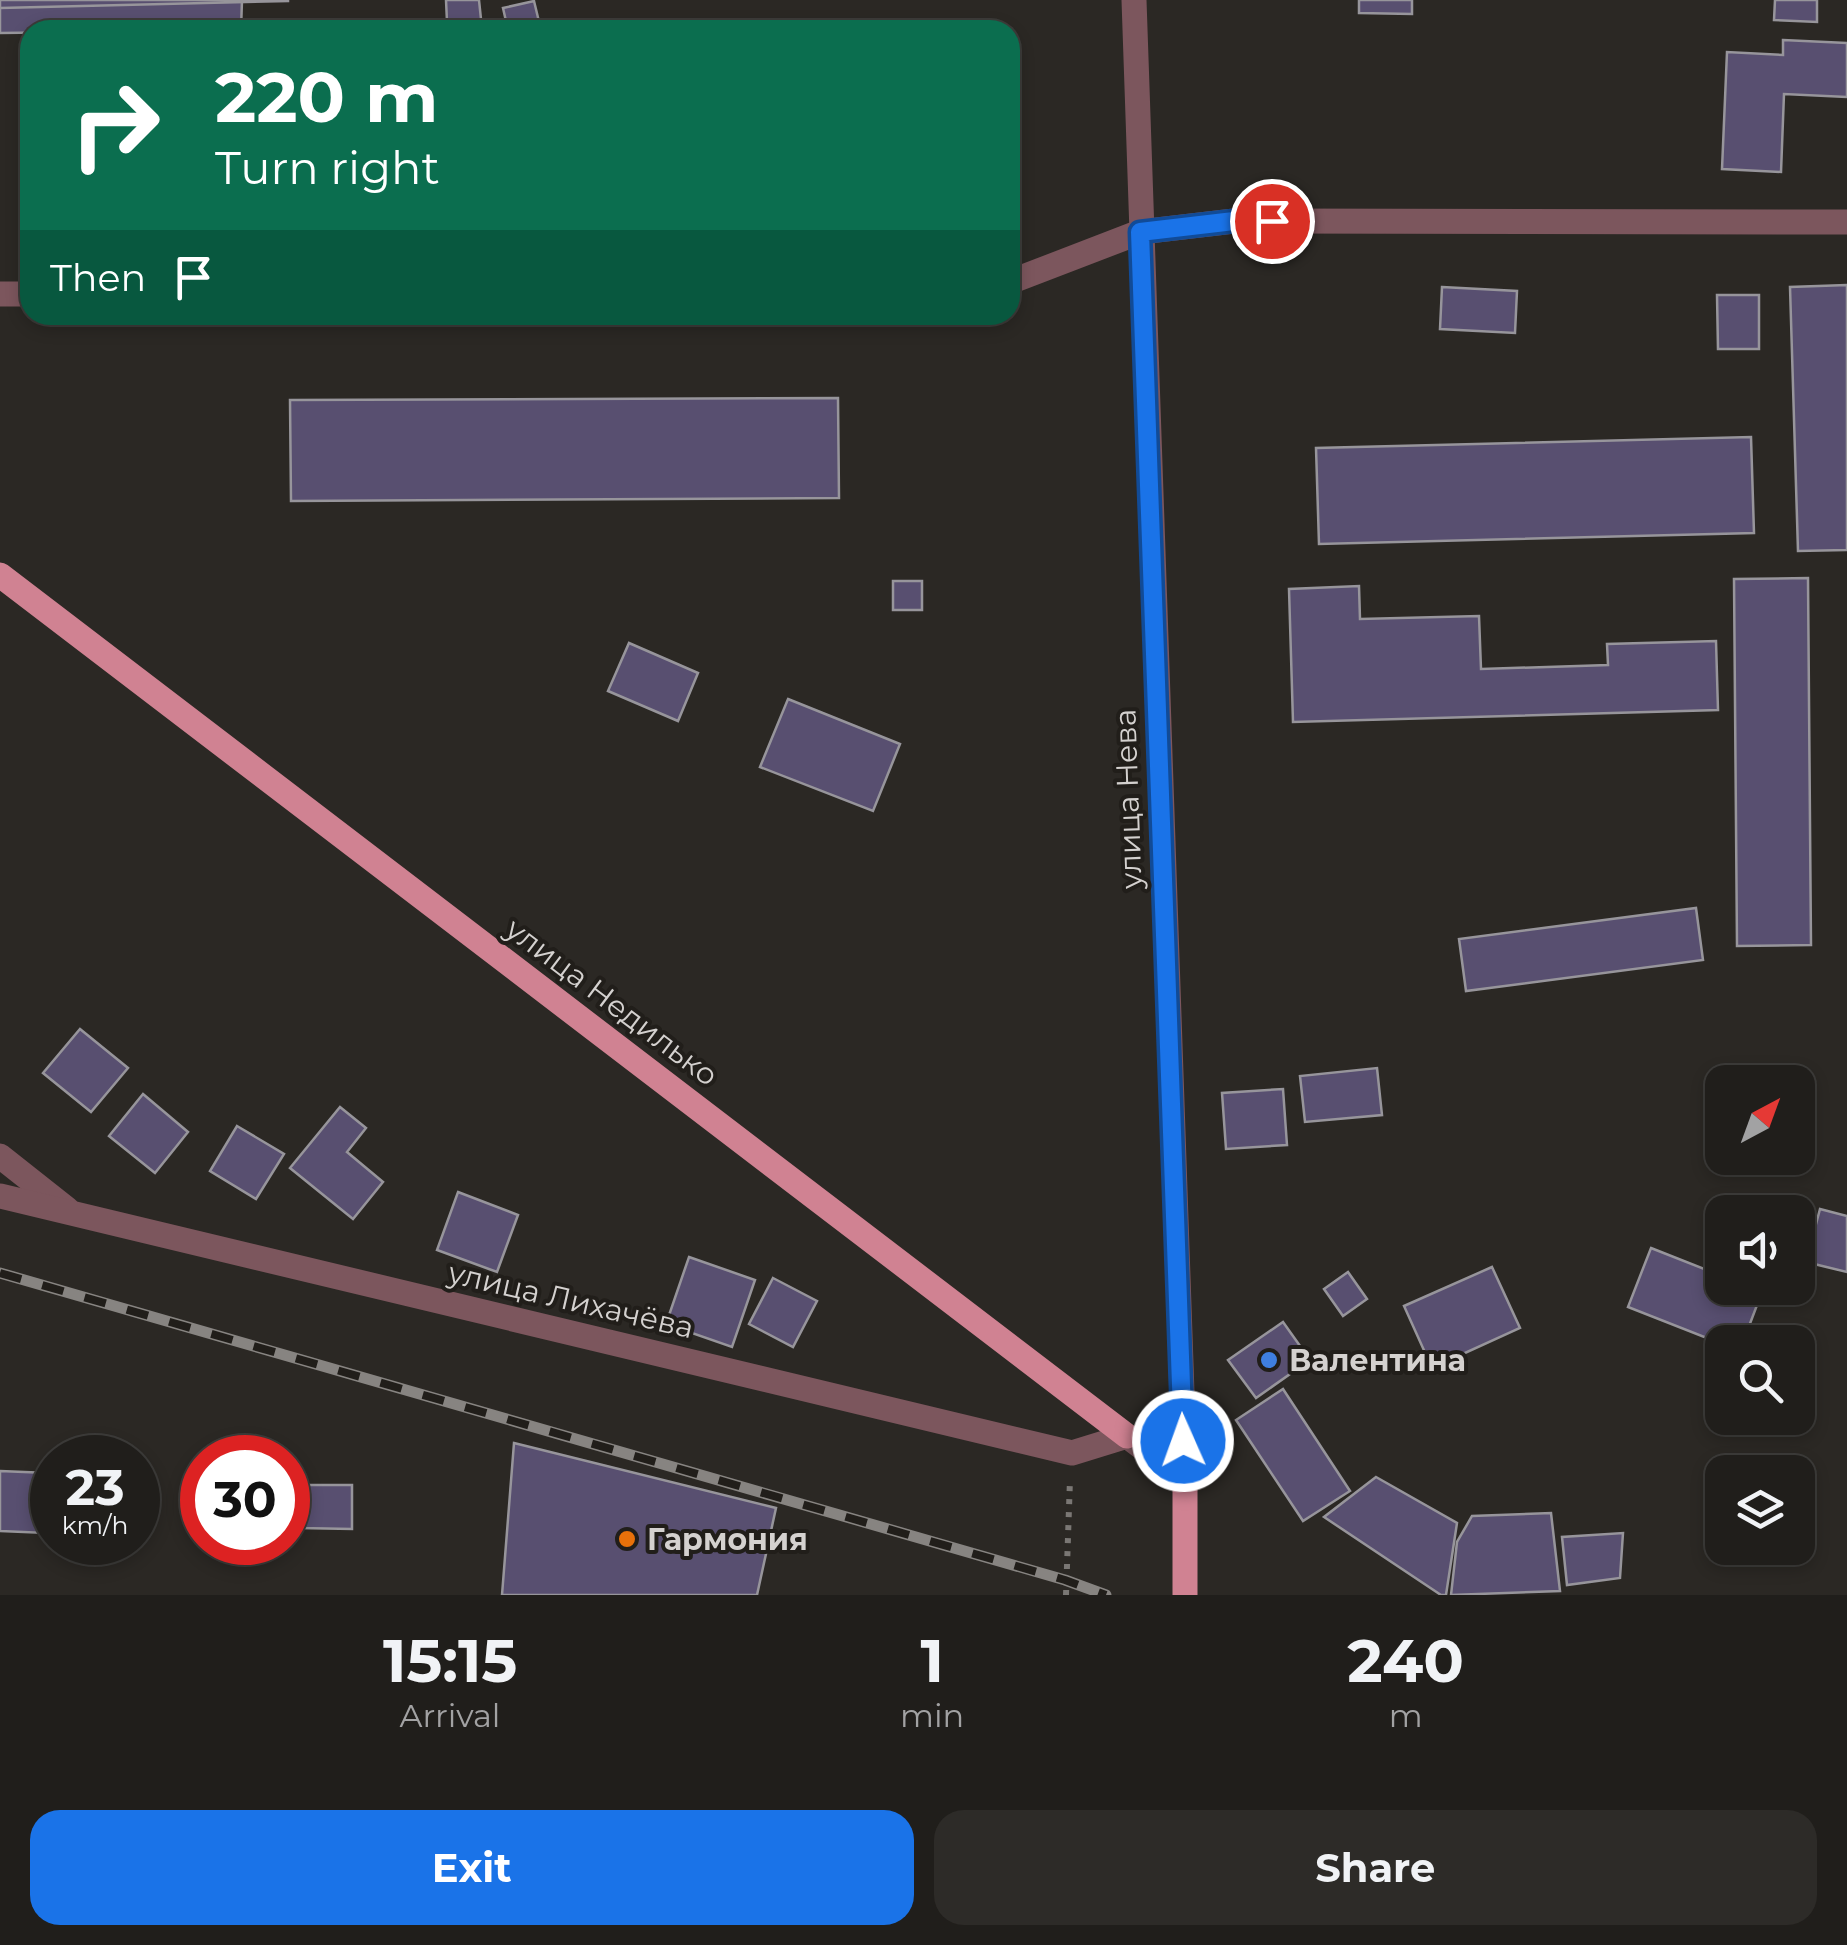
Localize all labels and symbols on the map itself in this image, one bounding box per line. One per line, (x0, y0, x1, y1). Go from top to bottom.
pin (1230, 179, 1315, 264)
street label: улица Нева (1106, 708, 1150, 891)
street label: улица Недилько (498, 909, 726, 1094)
north arrow (1705, 1065, 1815, 1175)
street label: улица Лихачёва (444, 1254, 697, 1346)
place label: Валентина (1289, 1342, 1466, 1379)
marker: Валентина (1258, 1349, 1280, 1371)
position arrow (1131, 1389, 1235, 1493)
speed limit sign: 30 (180, 1435, 310, 1565)
place label: Гармония (647, 1521, 808, 1558)
marker: Гармония (616, 1528, 638, 1550)

